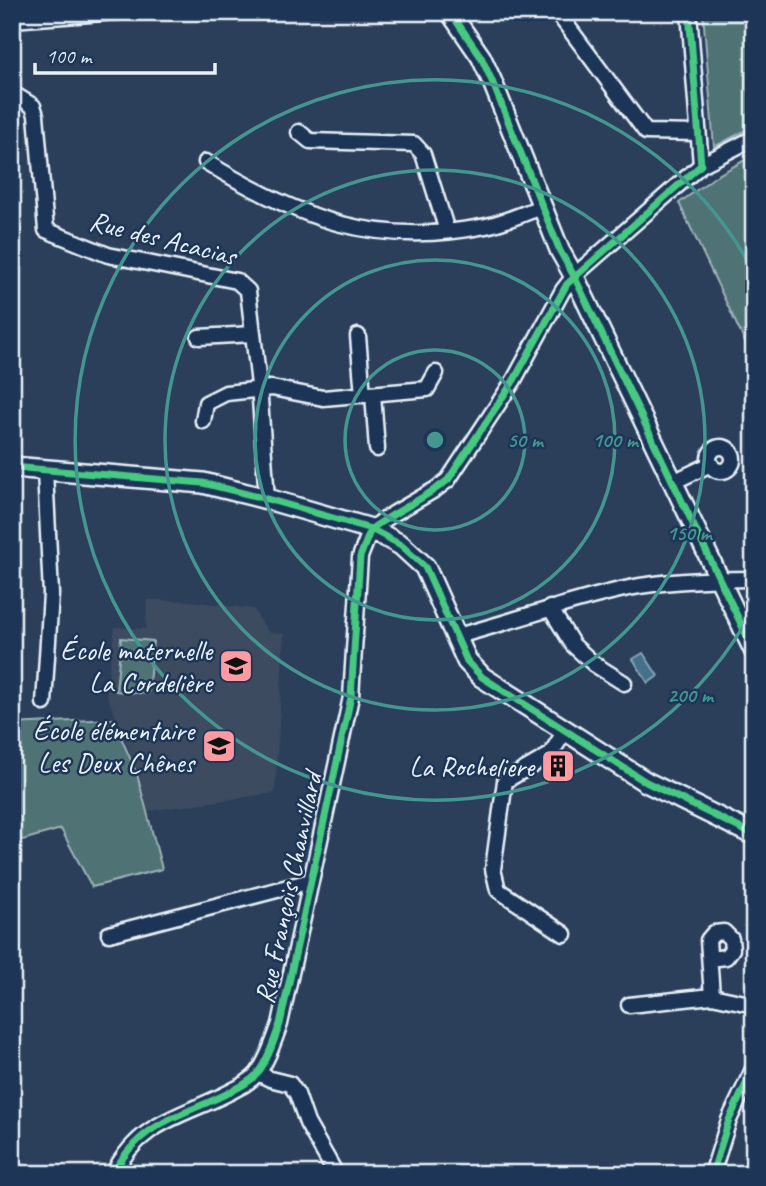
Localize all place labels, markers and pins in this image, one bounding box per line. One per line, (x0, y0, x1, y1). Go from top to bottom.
centre of rings (423, 428, 447, 452)
place label: École maternelle La Cordelière (60, 633, 214, 700)
school or university icon: École maternelle La Cordelière (217, 647, 255, 685)
place label: École élémentaire Les Deux Chênes (33, 713, 196, 780)
school or university icon: École élémentaire Les Deux Chênes (200, 727, 238, 765)
building icon: La Rocheliere (539, 747, 577, 785)
place label: La Rocheliere (409, 749, 536, 784)

